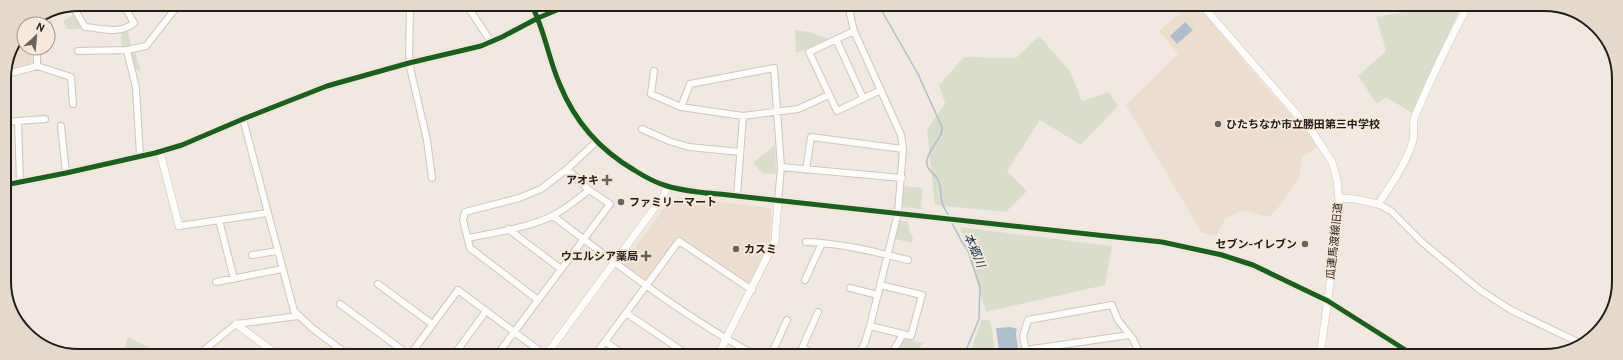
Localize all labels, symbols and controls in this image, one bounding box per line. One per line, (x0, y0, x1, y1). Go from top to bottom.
north arrow (16, 16, 56, 56)
text: N (34, 19, 47, 35)
place label: ひたちなか市立勝田第三中学校 (1226, 117, 1380, 131)
marker: ひたちなか市立勝田第三中学校 (1213, 119, 1223, 129)
place label: アオキ (566, 173, 599, 187)
marker: アオキ (602, 175, 612, 185)
place label: ファミリーマート (629, 195, 717, 209)
marker: ファミリーマート (616, 197, 626, 207)
street label: 瓜連馬渡線旧道 (1323, 202, 1345, 280)
water label: 本郷川 (961, 230, 990, 271)
place label: セブン-イレブン (1215, 237, 1297, 251)
marker: セブン-イレブン (1300, 239, 1310, 249)
place label: カスミ (744, 242, 777, 256)
marker: カスミ (731, 244, 741, 254)
place label: ウエルシア薬局 (561, 249, 638, 263)
marker: ウエルシア薬局 (641, 251, 651, 261)

